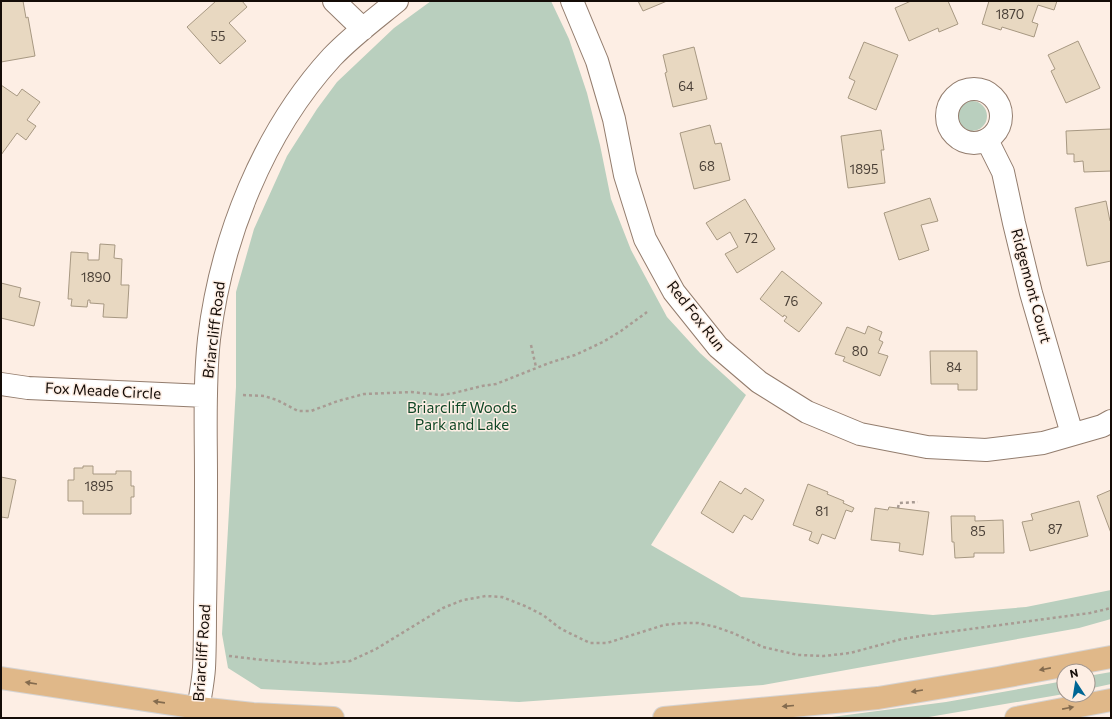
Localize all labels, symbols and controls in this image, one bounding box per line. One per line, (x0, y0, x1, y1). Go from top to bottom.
house number: 1870 (996, 6, 1024, 22)
house number: 55 (211, 28, 225, 44)
house number: 64 (678, 78, 694, 94)
house number: 68 (699, 158, 715, 174)
house number: 1895 (850, 161, 878, 177)
street label: Ridgemont Court (1008, 226, 1056, 345)
house number: 72 (744, 230, 758, 246)
house number: 1890 (81, 269, 111, 285)
street label: Red Fox Run (664, 277, 730, 354)
street label: Briarcliff Road (198, 280, 228, 379)
house number: 76 (784, 293, 798, 309)
house number: 80 (852, 343, 868, 359)
house number: 84 (946, 359, 962, 375)
street label: Fox Meade Circle (45, 378, 162, 402)
park label: Briarcliff Woods Park and Lake (407, 398, 517, 433)
house number: 1895 (85, 478, 113, 494)
house number: 81 (815, 503, 829, 519)
house number: 87 (1048, 521, 1062, 537)
house number: 85 (970, 523, 986, 539)
street label: Briarcliff Road (189, 604, 213, 702)
north arrow (1056, 663, 1096, 703)
text: N (1068, 666, 1079, 680)
one-way arrow (1039, 667, 1051, 673)
one-way arrow (25, 680, 37, 686)
one-way arrow (911, 688, 923, 694)
one-way arrow (153, 699, 165, 705)
one-way arrow (782, 703, 794, 709)
one-way arrow (1062, 705, 1075, 711)

